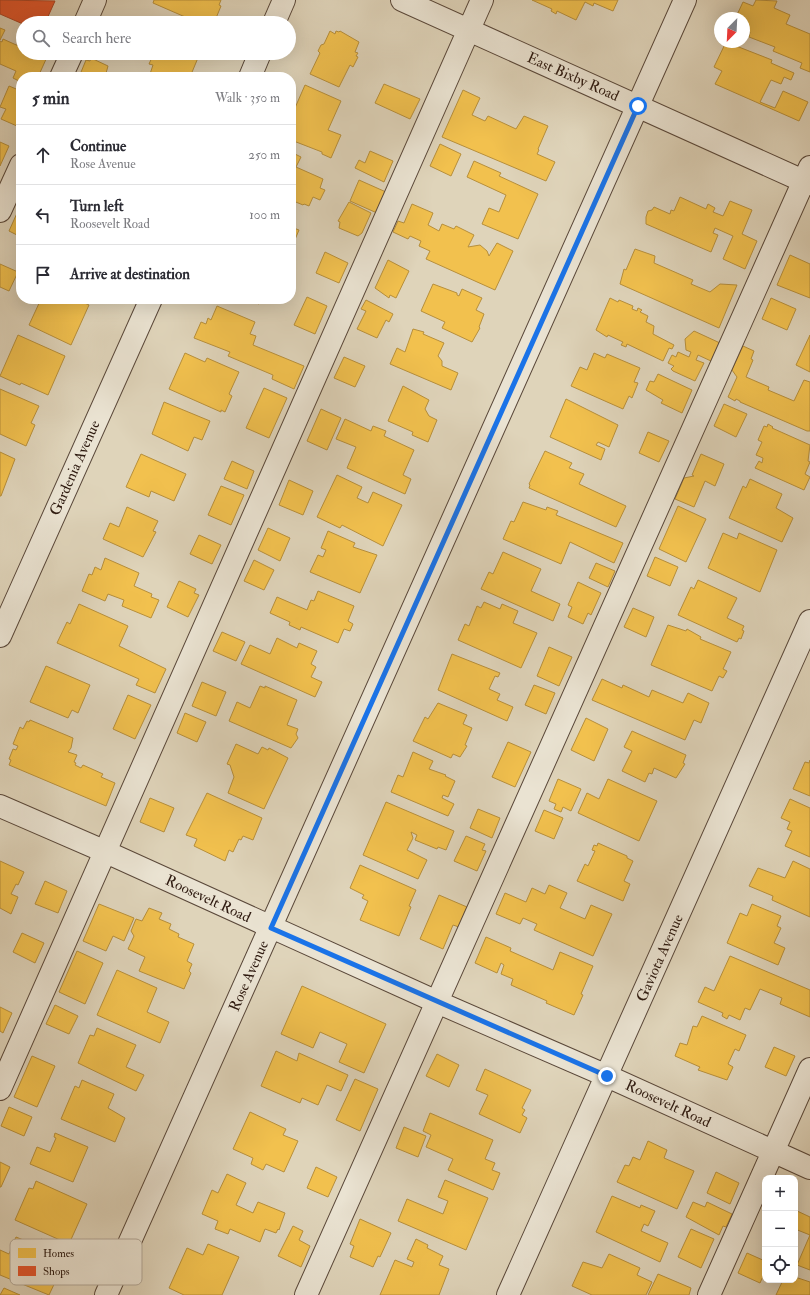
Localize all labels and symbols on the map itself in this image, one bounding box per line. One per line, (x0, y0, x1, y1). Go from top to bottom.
north arrow (714, 12, 750, 48)
street label: East Bixby Road (524, 48, 623, 106)
route start (629, 97, 647, 115)
street label: Gardenia Avenue (45, 417, 105, 519)
street label: Roosevelt Road (162, 871, 254, 927)
street label: Gaviota Avenue (632, 911, 688, 1005)
street label: Rose Avenue (225, 938, 273, 1014)
route end (598, 1067, 616, 1085)
street label: Roosevelt Road (622, 1076, 714, 1132)
legend (10, 1239, 142, 1285)
text: Homes (43, 1247, 74, 1260)
text: Shops (43, 1265, 70, 1279)

